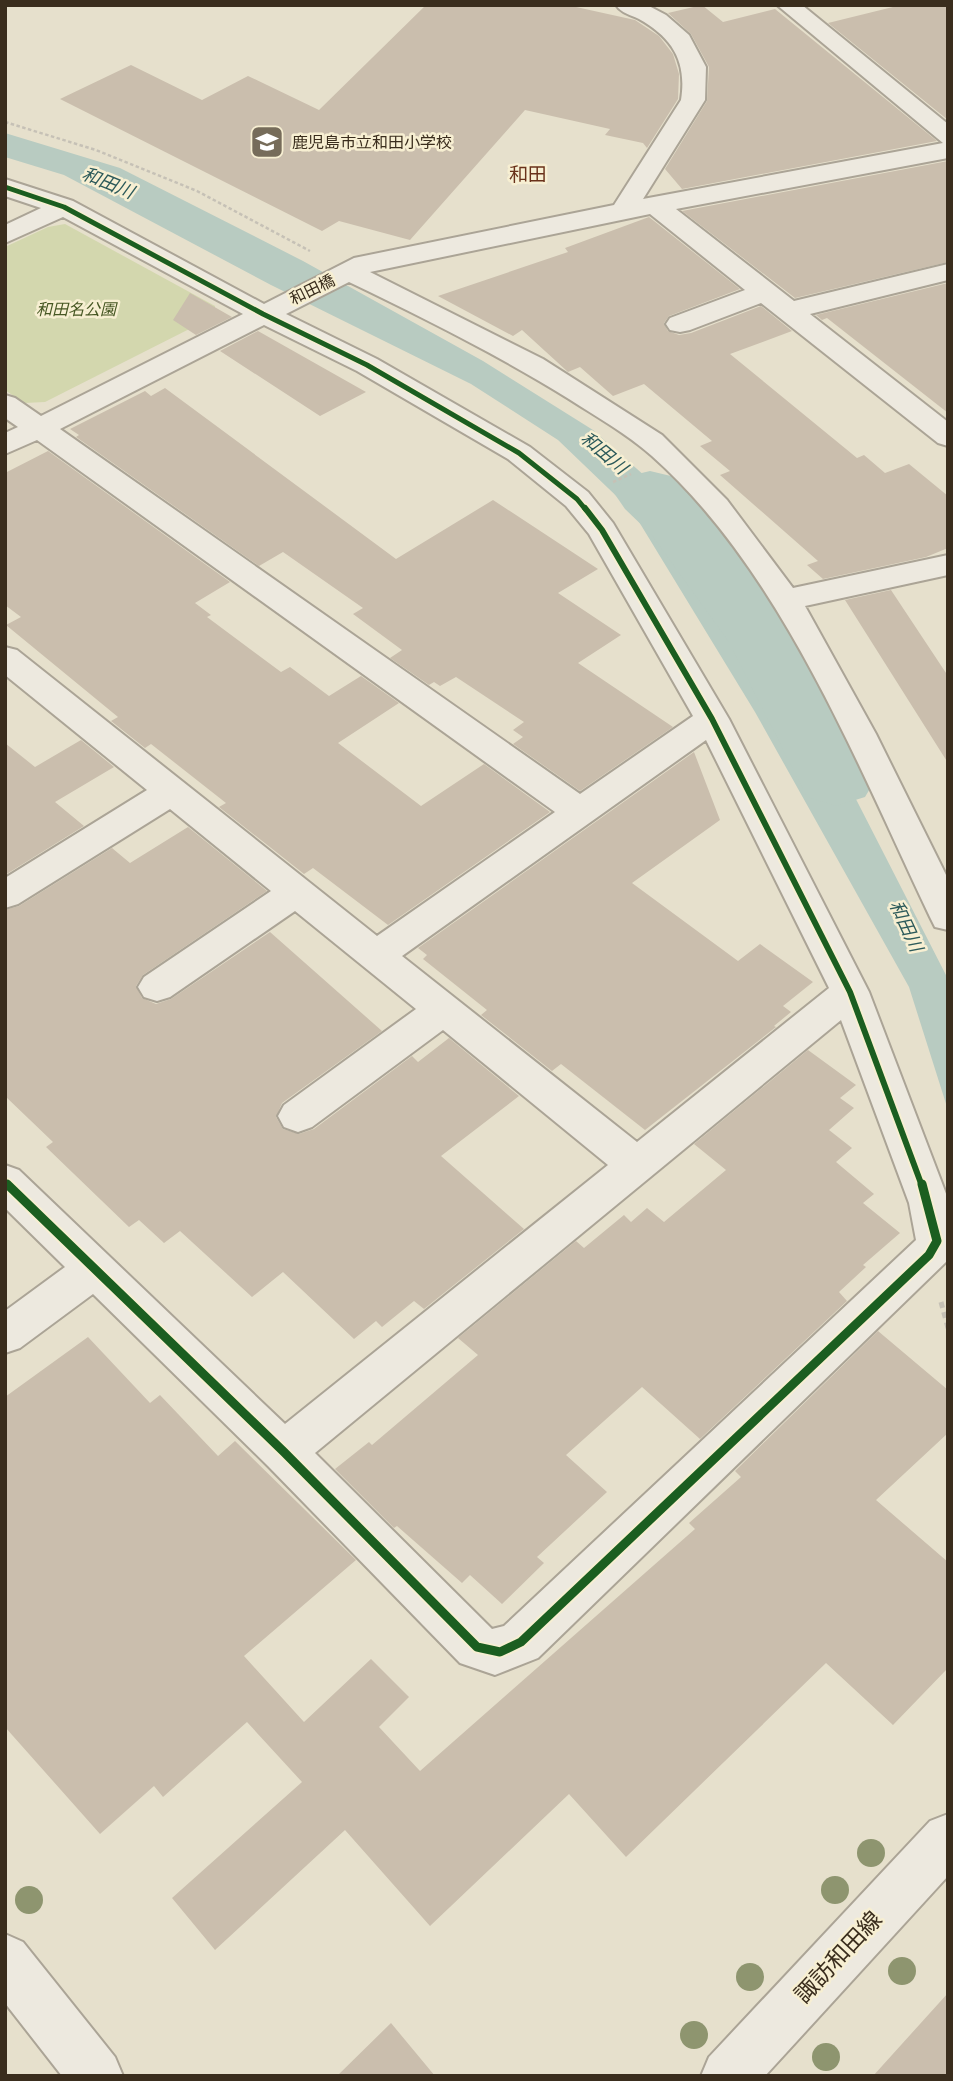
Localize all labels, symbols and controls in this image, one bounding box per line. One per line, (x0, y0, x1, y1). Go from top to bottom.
school or university icon: 鹿児島市立和田小学校 (248, 123, 286, 161)
place label: 鹿児島市立和田小学校 (292, 132, 452, 152)
water label: 和田川 (79, 162, 139, 204)
district label: 和田 (509, 162, 547, 186)
street label: 和田橋 (286, 269, 338, 309)
park label: 和田名公園 (36, 299, 118, 319)
water label: 和田川 (576, 426, 634, 480)
water label: 和田川 (885, 896, 929, 957)
street label: 諏訪和田線 (788, 1905, 887, 2009)

